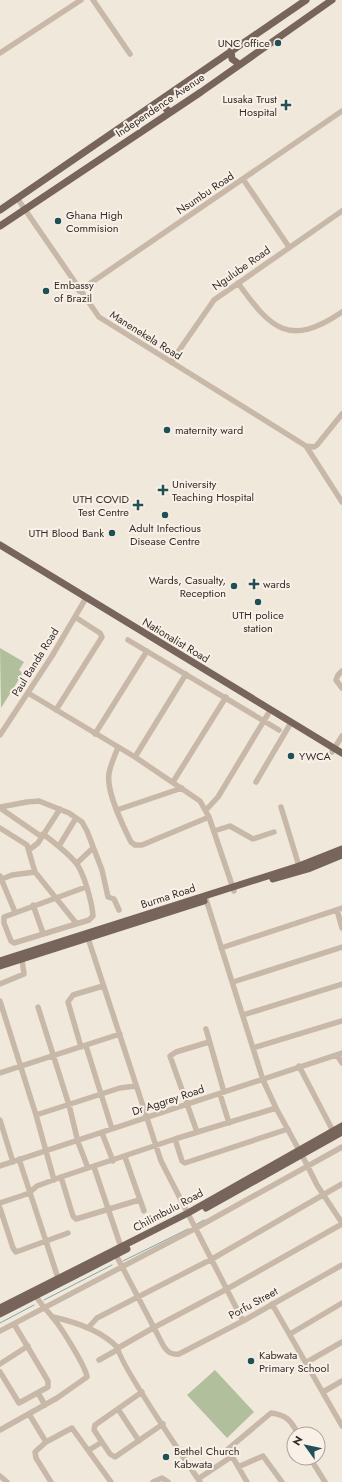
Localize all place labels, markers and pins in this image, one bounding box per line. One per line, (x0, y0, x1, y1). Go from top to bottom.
place label: UNC office (218, 35, 270, 51)
marker: UNC office (273, 38, 283, 48)
place label: Lusaka Trust Hospital (222, 91, 277, 120)
marker: Lusaka Trust Hospital (280, 99, 292, 111)
place label: Ghana High Commision (66, 207, 123, 236)
marker: Ghana High Commision (53, 216, 63, 226)
place label: Embassy of Brazil (54, 277, 94, 306)
marker: Embassy of Brazil (41, 286, 51, 296)
place label: maternity ward (175, 422, 243, 438)
marker: maternity ward (162, 425, 172, 435)
place label: University Teaching Hospital (172, 476, 254, 505)
marker: University Teaching Hospital (157, 484, 169, 496)
place label: UTH COVID Test Centre (73, 491, 130, 520)
marker: UTH COVID Test Centre (132, 499, 144, 511)
marker: Adult Infectious Disease Centre (160, 510, 170, 520)
place label: Adult Infectious Disease Centre (129, 520, 202, 549)
place label: UTH Blood Bank (29, 525, 104, 541)
marker: UTH Blood Bank (107, 528, 117, 538)
place label: Wards, Casualty, Reception (149, 572, 226, 601)
place label: wards (263, 576, 291, 592)
marker: wards (248, 578, 260, 590)
marker: Wards, Casualty, Reception (229, 581, 239, 591)
marker: UTH police station (253, 597, 263, 607)
place label: UTH police station (232, 607, 284, 636)
place label: YWCA (299, 748, 332, 764)
marker: YWCA (286, 751, 296, 761)
place label: Kabwata Primary School (259, 1347, 329, 1376)
marker: Kabwata Primary School (246, 1356, 256, 1366)
place label: Bethel Church Kabwata (174, 1443, 239, 1472)
marker: Bethel Church Kabwata (161, 1452, 171, 1462)

